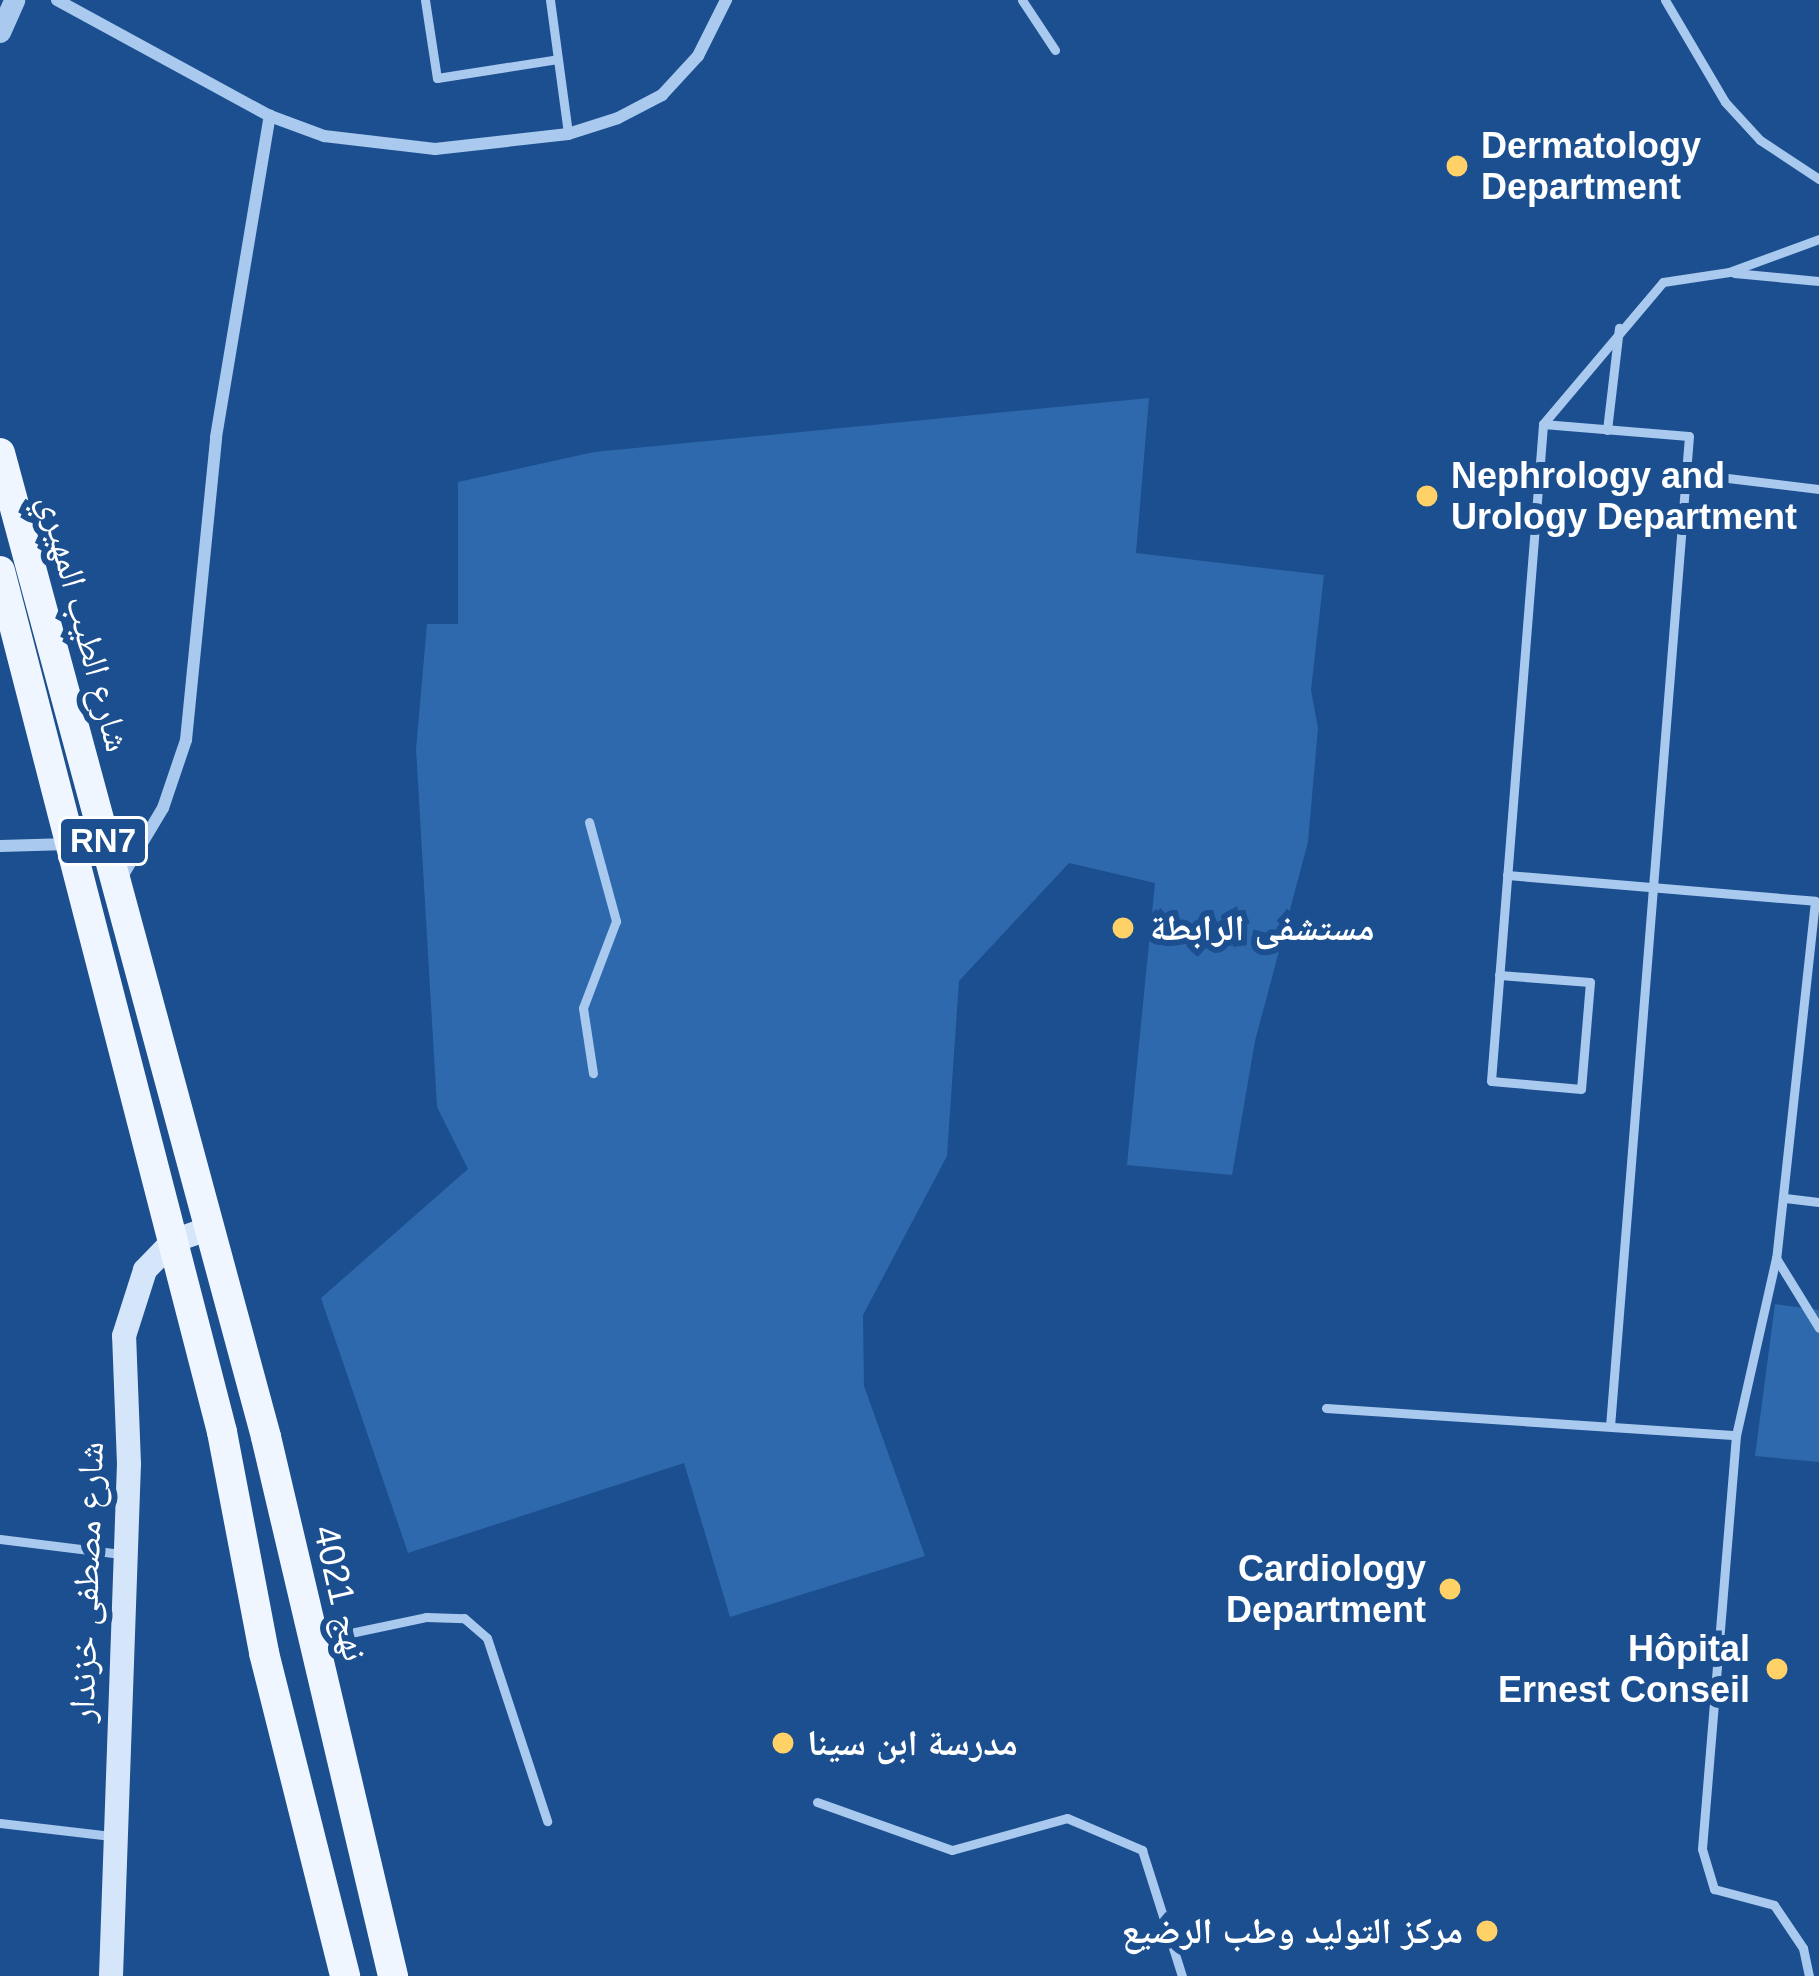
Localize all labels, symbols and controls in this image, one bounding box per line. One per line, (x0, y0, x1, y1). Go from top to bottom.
place label: Dermatology Department (1481, 123, 1701, 208)
marker: Dermatology Department (1444, 153, 1470, 179)
place label: Nephrology and Urology Department (1451, 453, 1797, 538)
marker: Nephrology and Urology Department (1414, 483, 1440, 509)
street label: شارع الطيب المهيري (30, 490, 140, 756)
road number: RN7 (55, 814, 151, 868)
place label: مستشفى الرابطة (1150, 906, 1374, 950)
marker: مستشفى الرابطة (1107, 912, 1139, 944)
street label: شارع مصطفى خزندار (60, 1441, 112, 1723)
street label: نهج 4021 (304, 1521, 378, 1665)
place label: Cardiology Department (1226, 1546, 1426, 1631)
marker: Cardiology Department (1437, 1576, 1463, 1602)
place label: Hôpital Ernest Conseil (1498, 1626, 1750, 1711)
marker: Hôpital Ernest Conseil (1761, 1653, 1793, 1685)
place label: مدرسة ابن سينا (807, 1721, 1018, 1765)
marker: مدرسة ابن سينا (770, 1730, 796, 1756)
place label: مركز التوليد وطب الرضيع (1122, 1909, 1463, 1953)
marker: مركز التوليد وطب الرضيع (1474, 1918, 1500, 1944)

